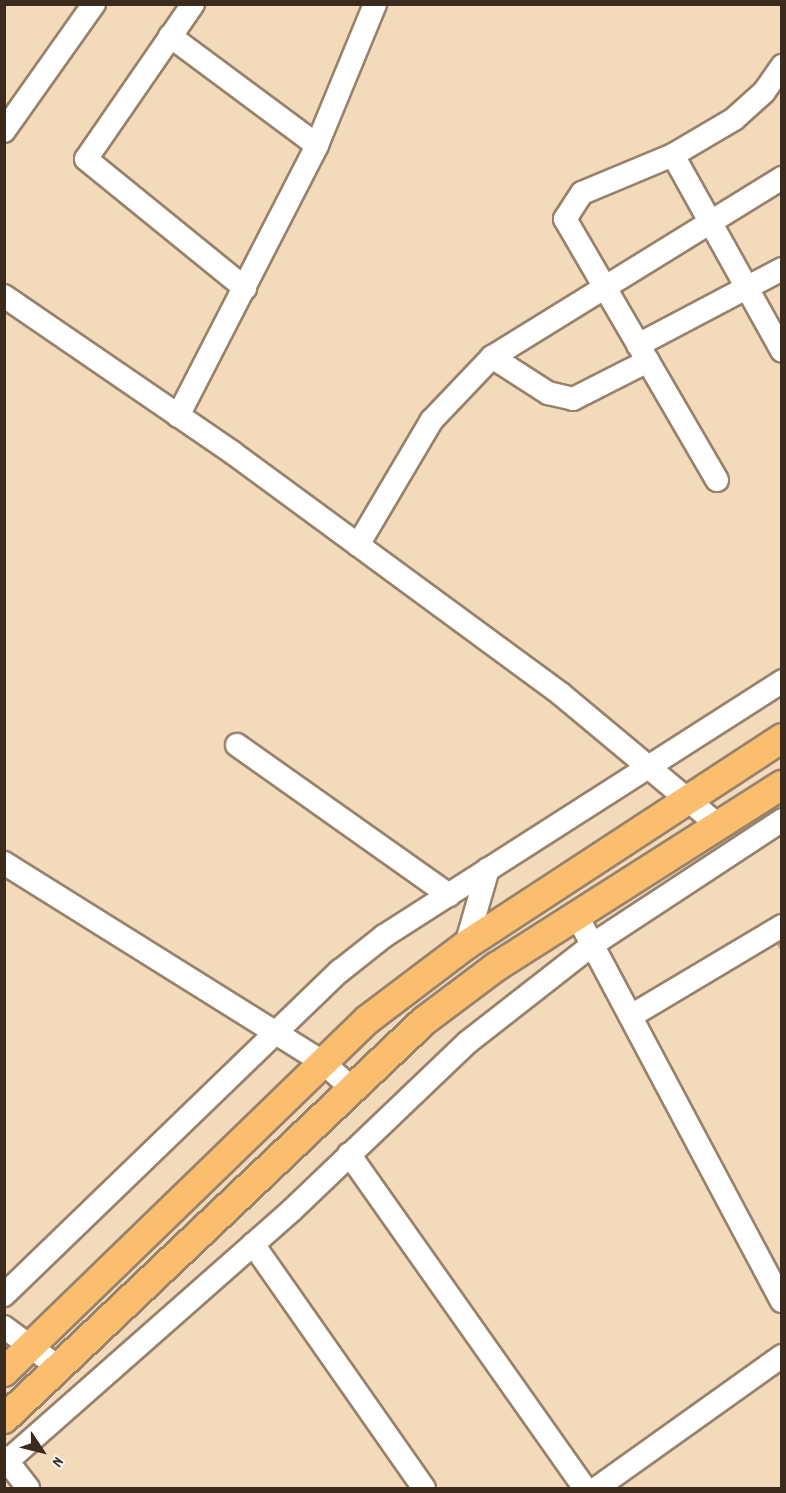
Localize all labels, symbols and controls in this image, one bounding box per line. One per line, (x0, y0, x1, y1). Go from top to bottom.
north arrow (12, 1421, 72, 1481)
text: N (45, 1452, 69, 1471)

